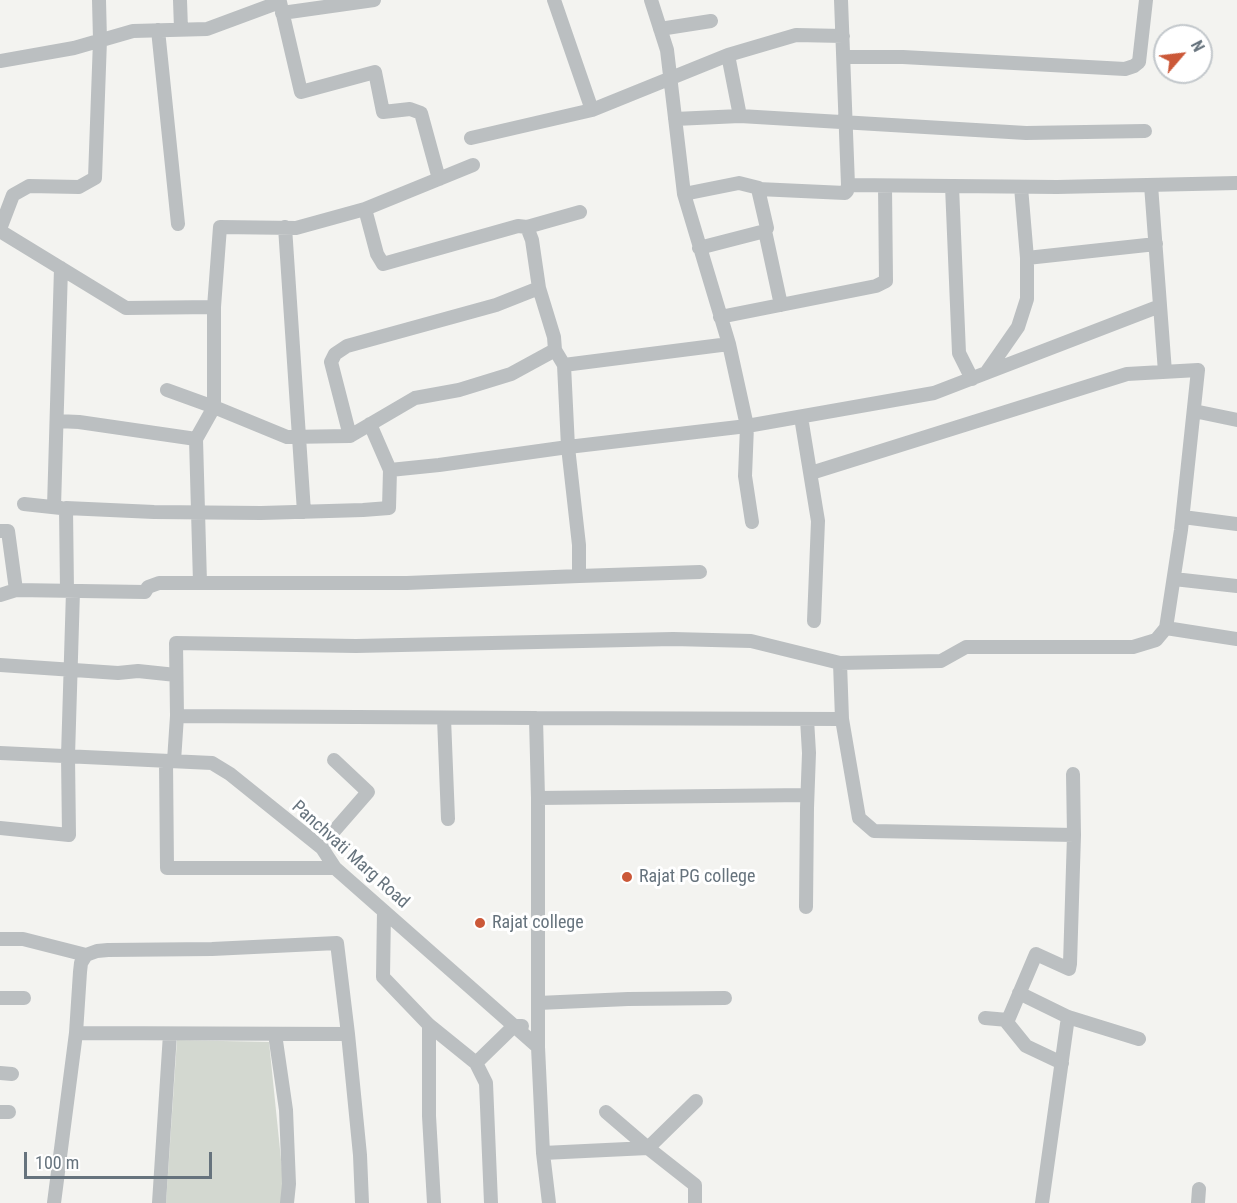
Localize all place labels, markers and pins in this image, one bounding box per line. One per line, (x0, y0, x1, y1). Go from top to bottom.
place label: Rajat PG college (639, 866, 755, 888)
marker: Rajat PG college (620, 870, 634, 884)
place label: Rajat college (492, 912, 584, 934)
marker: Rajat college (473, 916, 487, 930)

